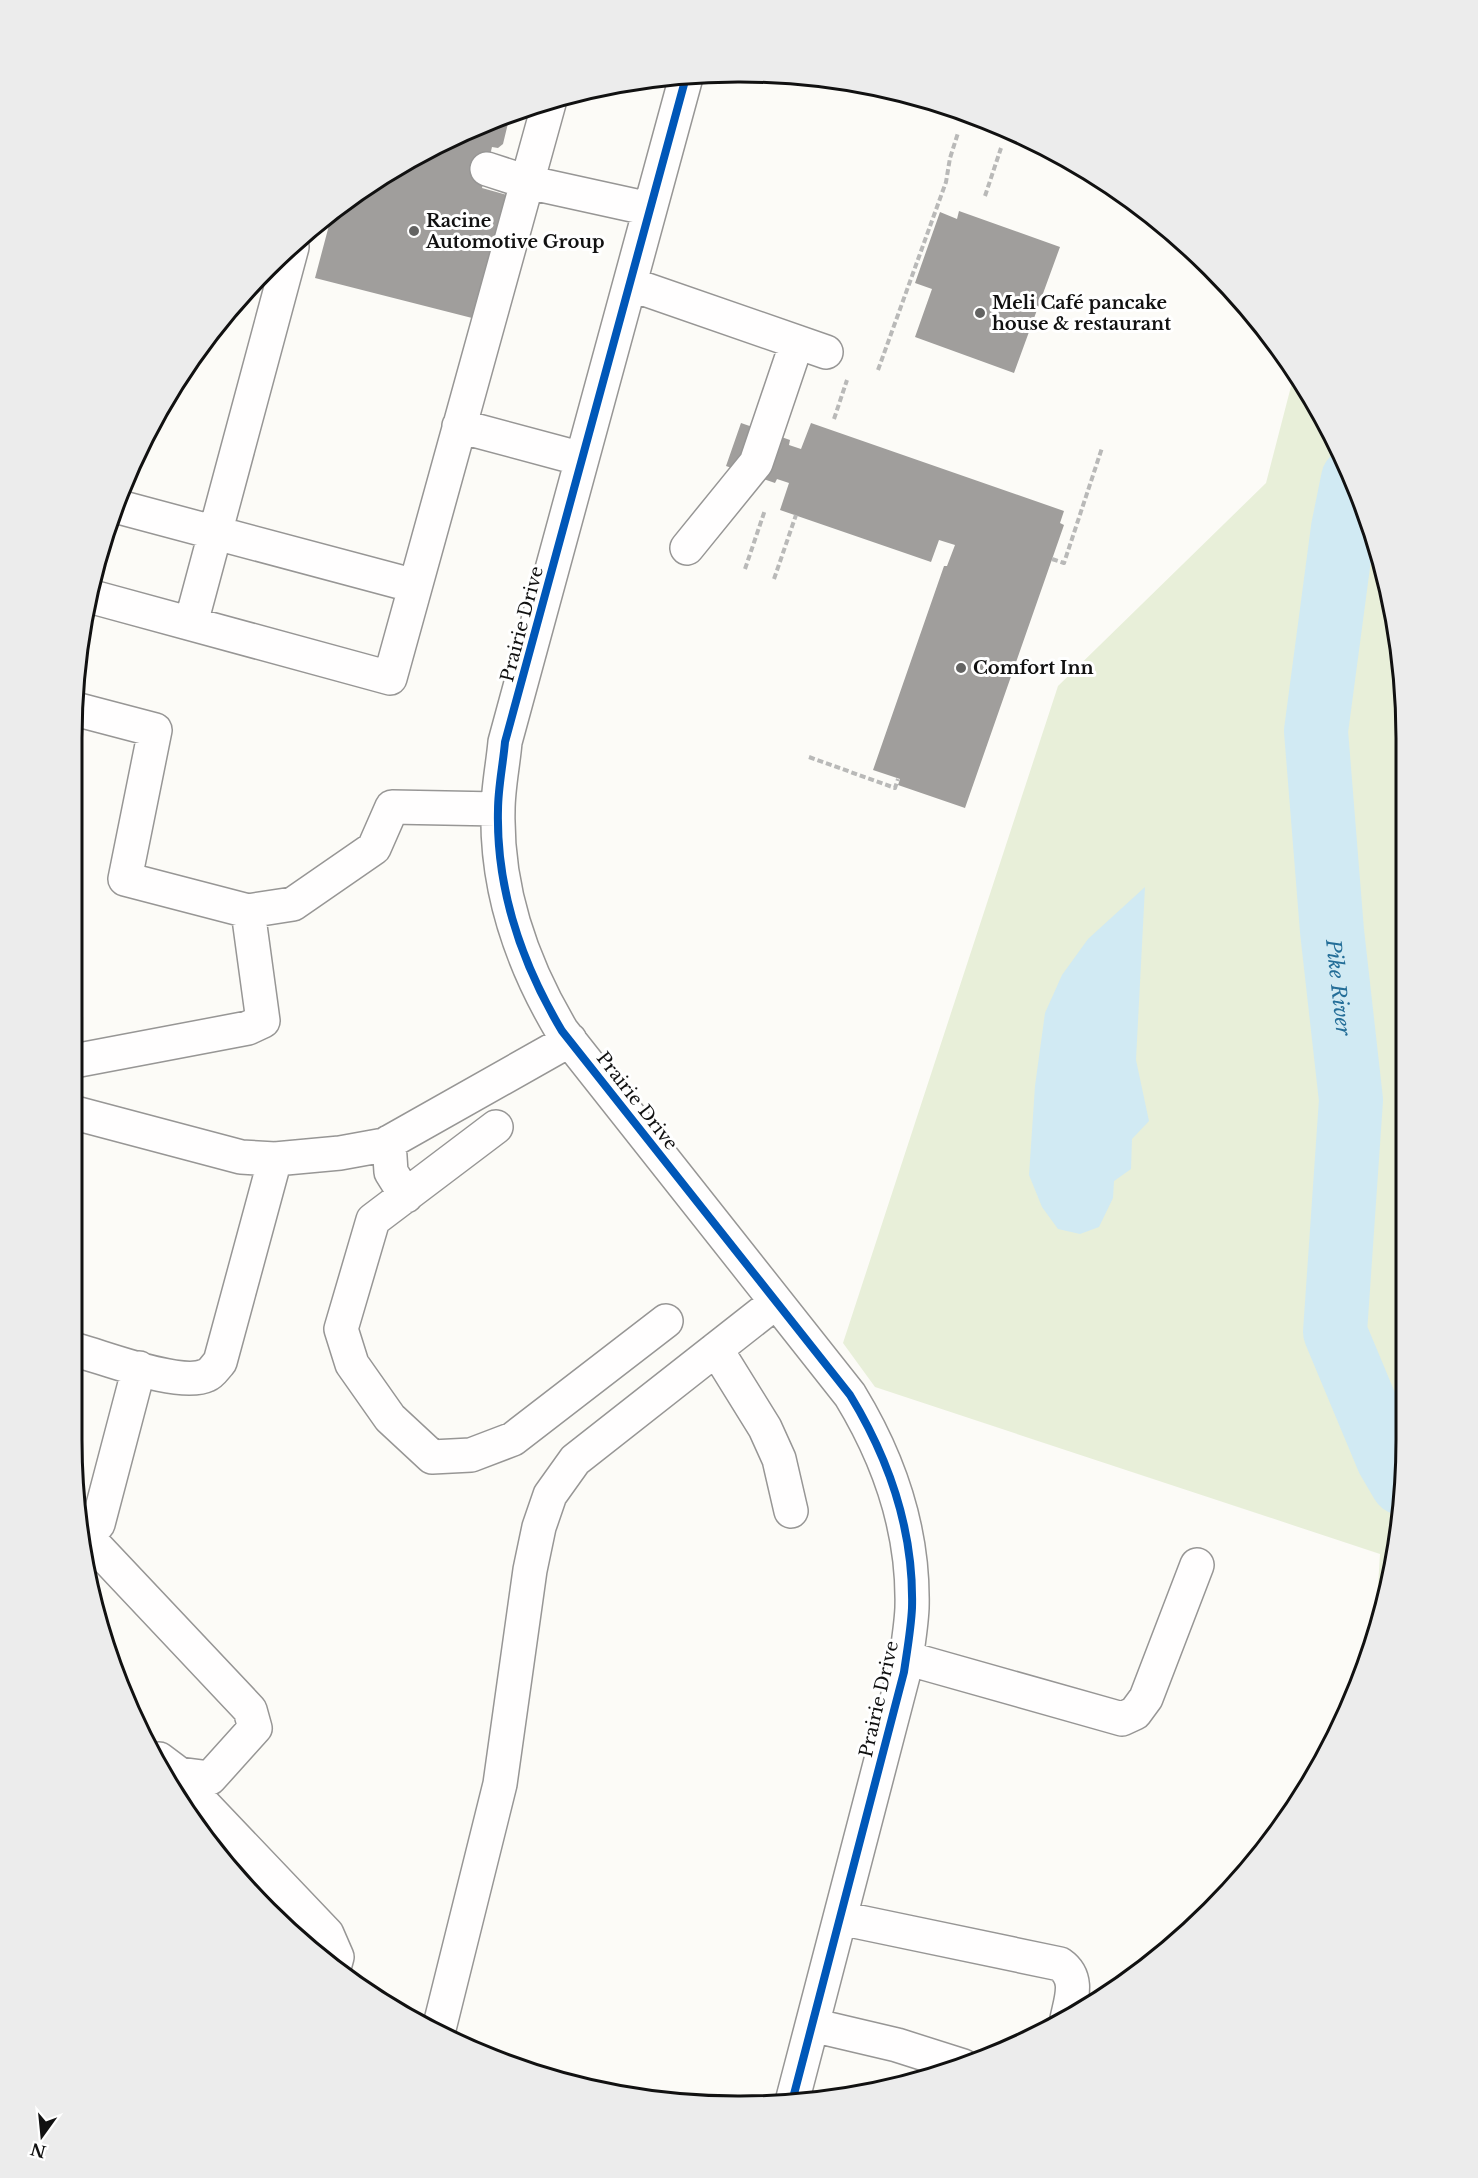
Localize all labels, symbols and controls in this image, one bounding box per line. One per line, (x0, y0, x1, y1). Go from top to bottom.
place label: Racine Automotive Group (425, 210, 605, 253)
marker: Racine Automotive Group (407, 224, 421, 238)
place label: Meli Café pancake house & restaurant (992, 292, 1171, 335)
marker: Meli Café pancake house & restaurant (973, 306, 987, 320)
street label: Prairie Drive (496, 564, 548, 684)
place label: Comfort Inn (973, 657, 1094, 679)
marker: Comfort Inn (954, 661, 968, 675)
water label: Pike River (1321, 937, 1356, 1037)
street label: Prairie Drive (592, 1047, 682, 1155)
street label: Prairie Drive (855, 1639, 903, 1759)
north arrow (12, 2106, 72, 2166)
text: N (28, 2139, 48, 2162)

